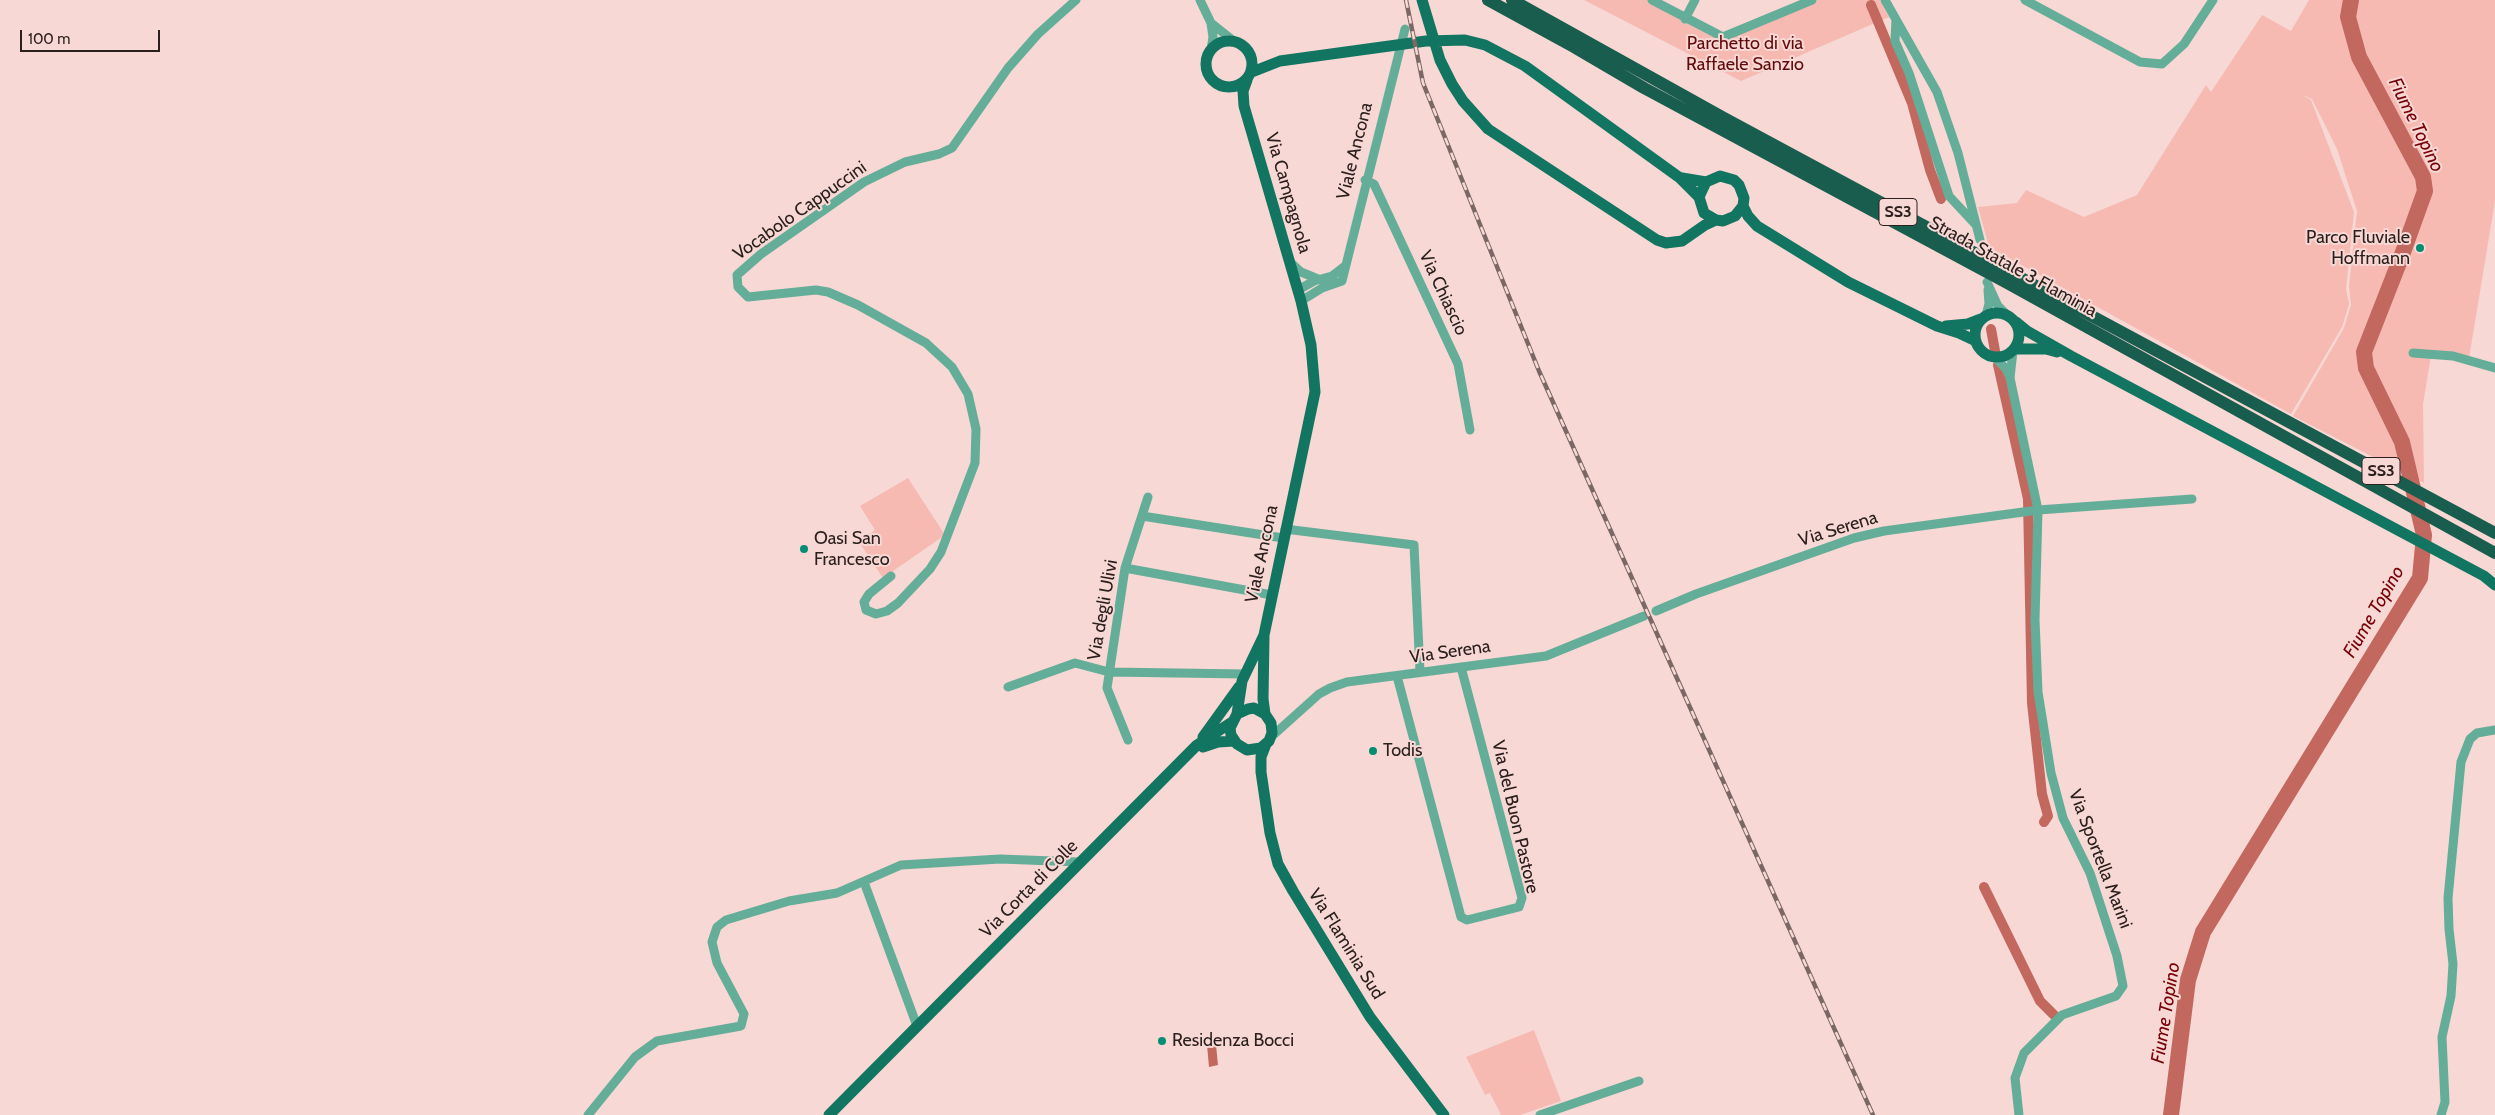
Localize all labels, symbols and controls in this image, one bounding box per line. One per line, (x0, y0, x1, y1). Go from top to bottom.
scale bar (22, 20, 162, 52)
text: 100 m (28, 30, 70, 48)
park label: Parchetto di via Raffaele Sanzio (1686, 33, 1804, 76)
water label: Fiume Topino (2383, 74, 2449, 176)
street label: Viale Ancona (1332, 100, 1378, 202)
street label: Via Campagnola (1260, 130, 1316, 256)
street label: Vocabolo Cappuccini (729, 157, 871, 265)
road number: SS3 (1879, 198, 1917, 226)
street label: Strada Statale 3 Flaminia (1925, 212, 2101, 322)
place label: Parco Fluviale Hoffmann (2306, 227, 2410, 270)
marker: Parco Fluviale Hoffmann (2414, 242, 2426, 254)
street label: Via Chiascio (1414, 247, 1472, 339)
road number: SS3 (2362, 458, 2400, 484)
street label: Viale Ancona (1241, 503, 1283, 605)
street label: Via Serena (1796, 507, 1880, 551)
place label: Oasi San Francesco (814, 528, 890, 570)
marker: Oasi San Francesco (798, 543, 810, 555)
street label: Via degli Ulivi (1083, 558, 1123, 662)
water label: Fiume Topino (2339, 562, 2409, 662)
street label: Via Serena (1408, 636, 1492, 668)
street label: Via del Buon Pastore (1487, 738, 1543, 896)
place label: Todis (1383, 740, 1422, 762)
marker: Todis (1367, 745, 1379, 757)
street label: Via Sportella Marini (2064, 786, 2136, 932)
street label: Via Corta di Colle (976, 836, 1082, 942)
street label: Via Flaminia Sud (1303, 885, 1389, 1003)
water label: Fiume Topino (2147, 961, 2185, 1065)
place label: Residenza Bocci (1172, 1030, 1294, 1052)
marker: Residenza Bocci (1156, 1035, 1168, 1047)

